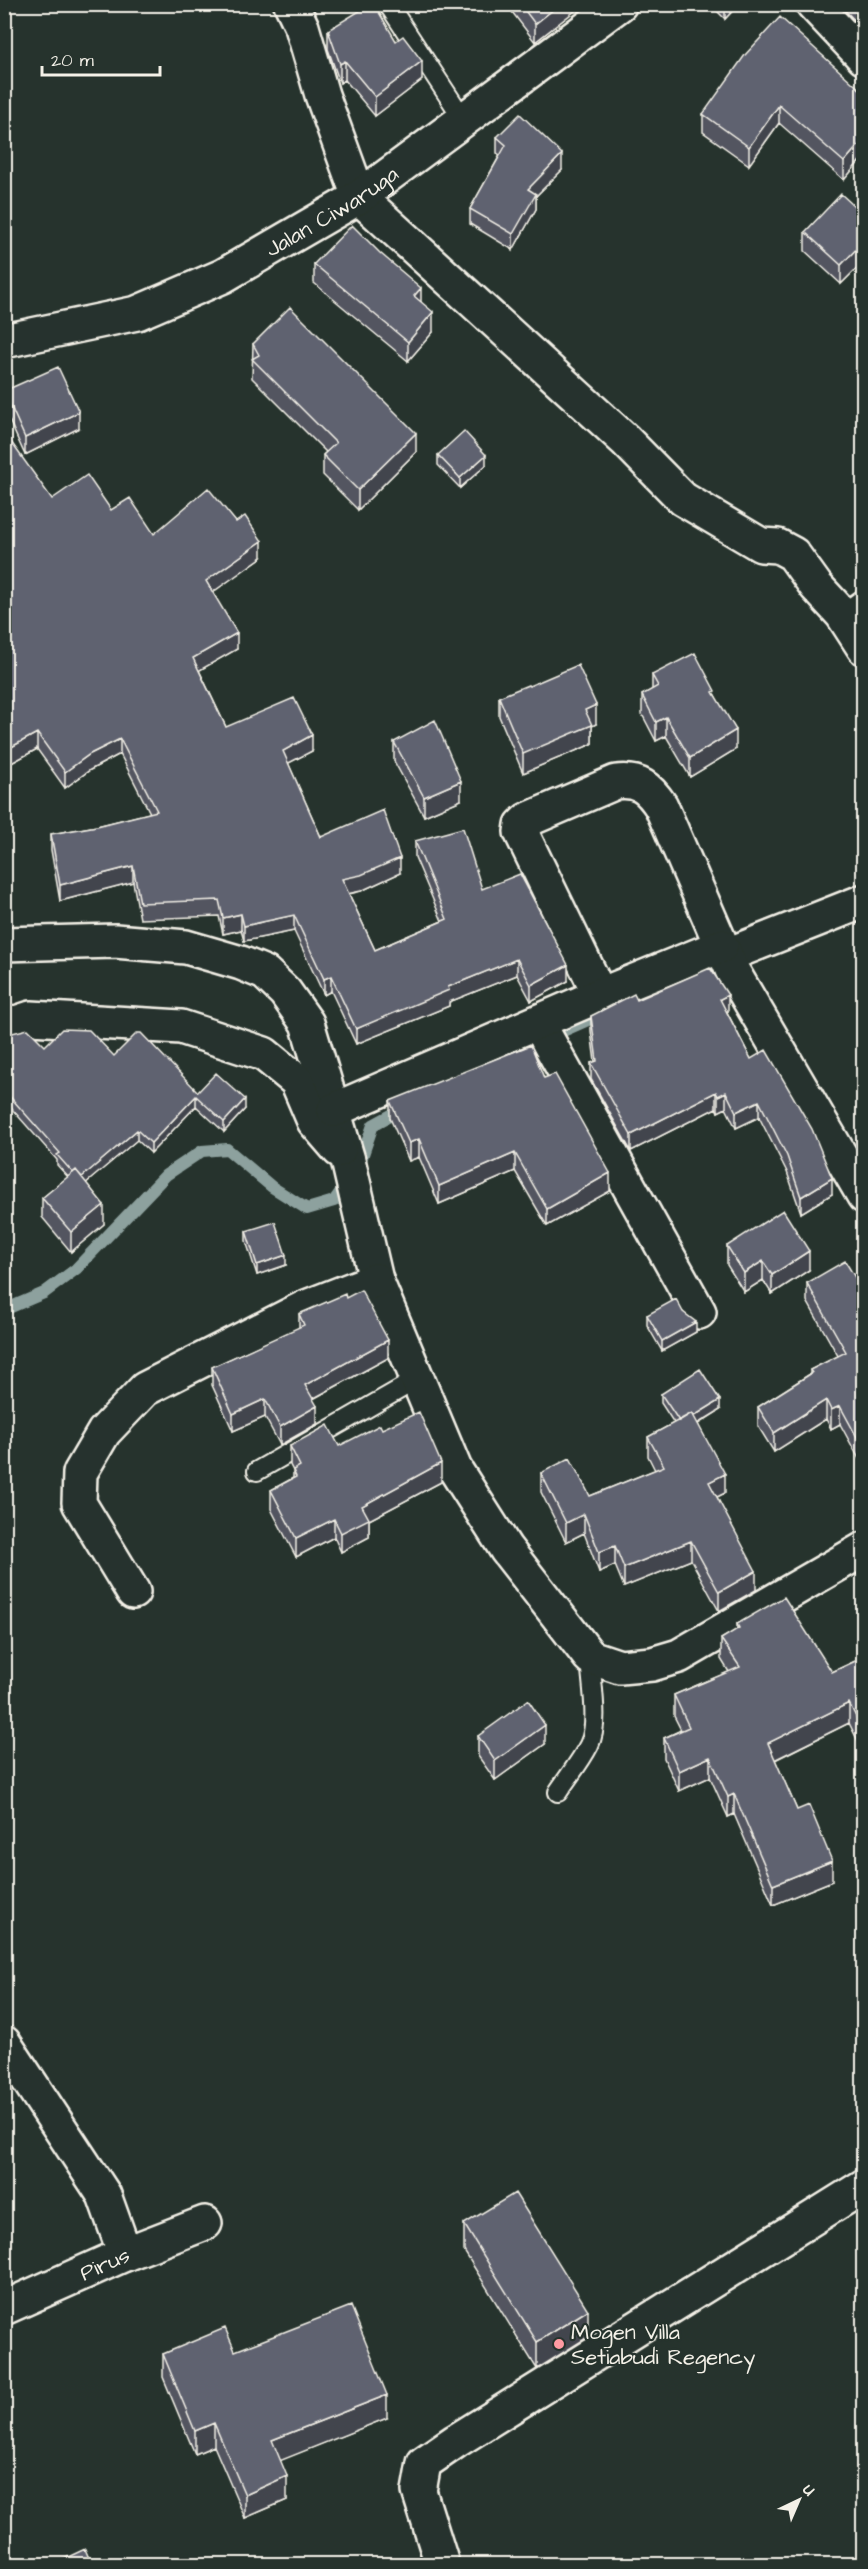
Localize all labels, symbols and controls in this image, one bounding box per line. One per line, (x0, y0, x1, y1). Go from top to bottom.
scale bar (42, 39, 160, 77)
text: 20 m (51, 48, 94, 73)
street label: Jalan Ciwaruga (260, 159, 405, 265)
street label: Pirus (75, 2240, 135, 2289)
place label: Mogen Villa Setiabudi Regency (571, 2317, 755, 2374)
marker: Mogen Villa Setiabudi Regency (552, 2337, 566, 2351)
north arrow (769, 2470, 829, 2530)
text: U (798, 2479, 820, 2501)

